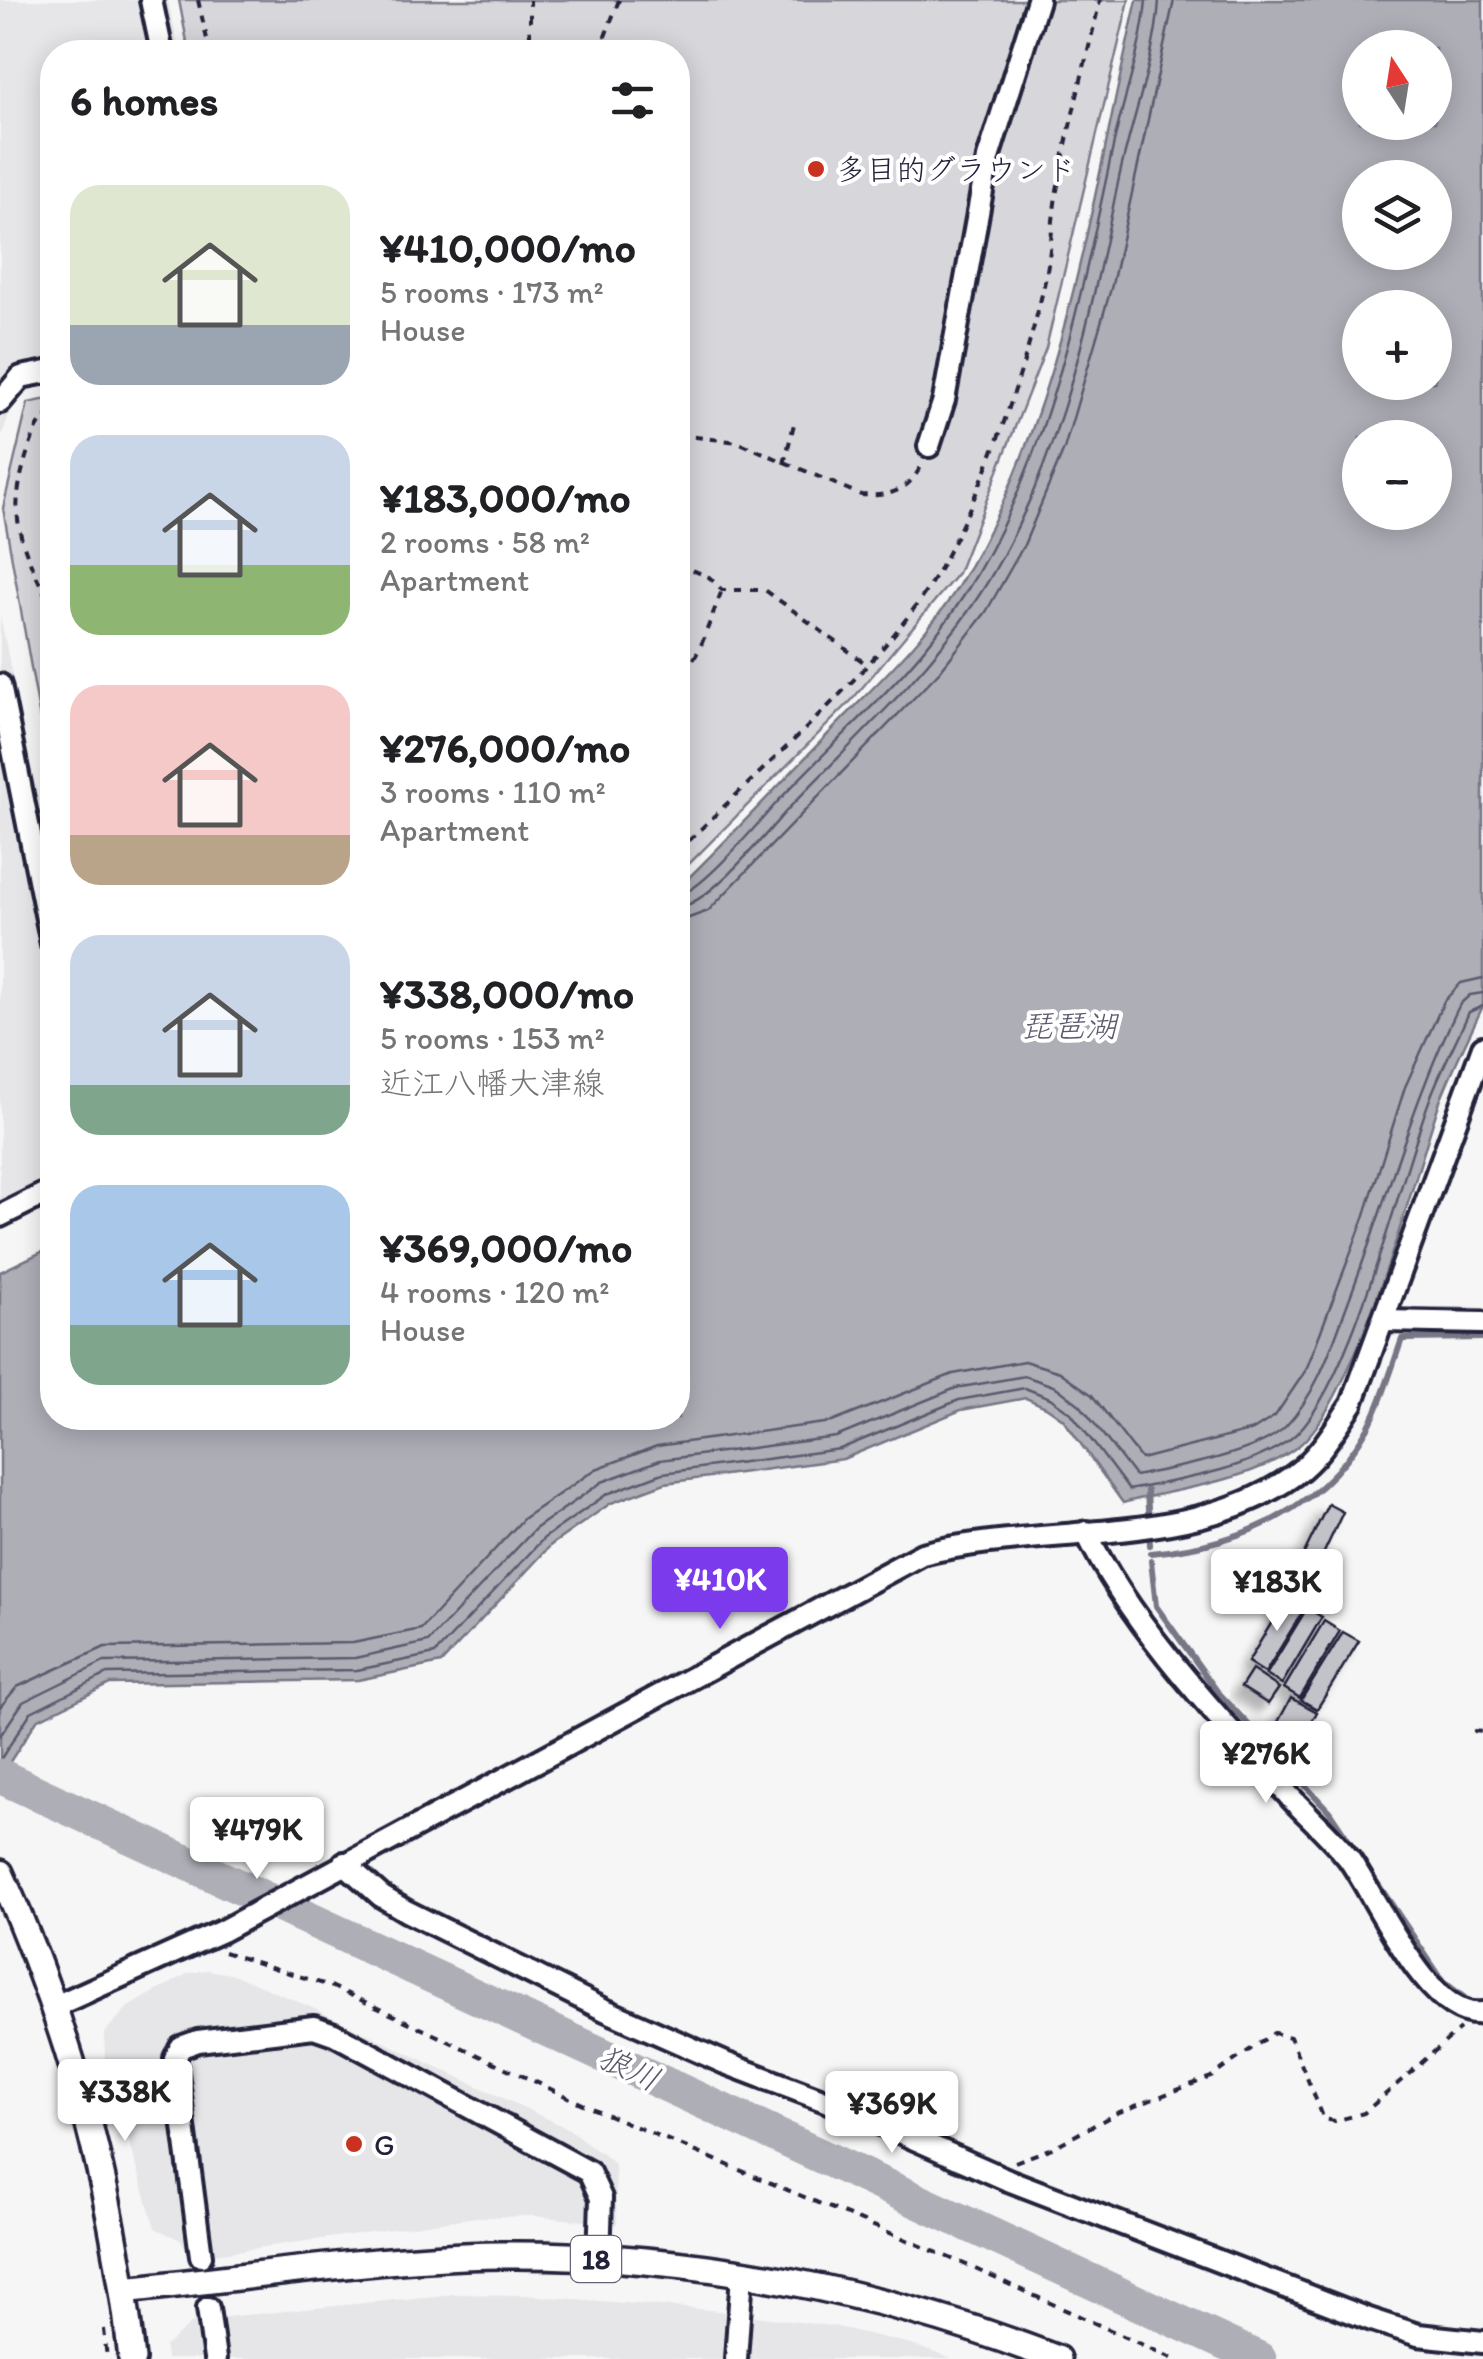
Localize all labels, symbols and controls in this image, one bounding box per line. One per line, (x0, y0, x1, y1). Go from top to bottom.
north arrow (1342, 30, 1452, 140)
map controls (1342, 30, 1452, 530)
icon: filters (605, 73, 660, 128)
text: 6 homes (70, 75, 218, 126)
place label: 多目的グラウンド (836, 151, 1076, 188)
marker: 多目的グラウンド (805, 158, 827, 180)
button: layers (1342, 160, 1452, 270)
text: ¥410,000/mo (380, 222, 636, 273)
icon: home (150, 225, 270, 345)
text: 5 rooms · 173 m² (380, 273, 604, 311)
button: + (1342, 290, 1452, 400)
text: House (380, 311, 466, 349)
button: − (1342, 420, 1452, 530)
text: ¥183,000/mo (380, 472, 631, 523)
icon: home (150, 475, 270, 595)
text: 2 rooms · 58 m² (380, 523, 590, 561)
text: Apartment (380, 561, 529, 599)
text: ¥276,000/mo (380, 722, 631, 773)
icon: home (150, 725, 270, 845)
text: 3 rooms · 110 m² (380, 773, 606, 811)
text: Apartment (380, 811, 529, 849)
text: ¥338,000/mo (380, 968, 634, 1019)
icon: home (150, 975, 270, 1095)
water label: 琵琶湖 (1021, 1007, 1120, 1045)
text: 5 rooms · 153 m² (380, 1019, 605, 1057)
text: 近江八幡大津線 (380, 1064, 604, 1102)
text: ¥369,000/mo (380, 1222, 632, 1273)
icon: home (150, 1225, 270, 1345)
text: 4 rooms · 120 m² (380, 1273, 610, 1311)
text: House (380, 1311, 466, 1349)
pin: ¥410K (650, 1547, 790, 1632)
pin: ¥183K (1207, 1549, 1347, 1634)
text: ¥410K (674, 1560, 766, 1598)
text: ¥183K (1233, 1562, 1321, 1600)
pin: ¥276K (1196, 1721, 1336, 1806)
text: ¥276K (1222, 1734, 1310, 1772)
pin: ¥479K (187, 1797, 327, 1882)
text: ¥479K (212, 1810, 302, 1848)
water label: 狼川 (592, 2037, 666, 2099)
pin: ¥338K (55, 2059, 195, 2144)
pin: ¥369K (822, 2071, 962, 2156)
text: ¥338K (80, 2072, 170, 2110)
text: ¥369K (847, 2084, 937, 2122)
place label: G (374, 2126, 395, 2163)
marker: G (343, 2133, 365, 2155)
road number: 18 (571, 2236, 621, 2282)

